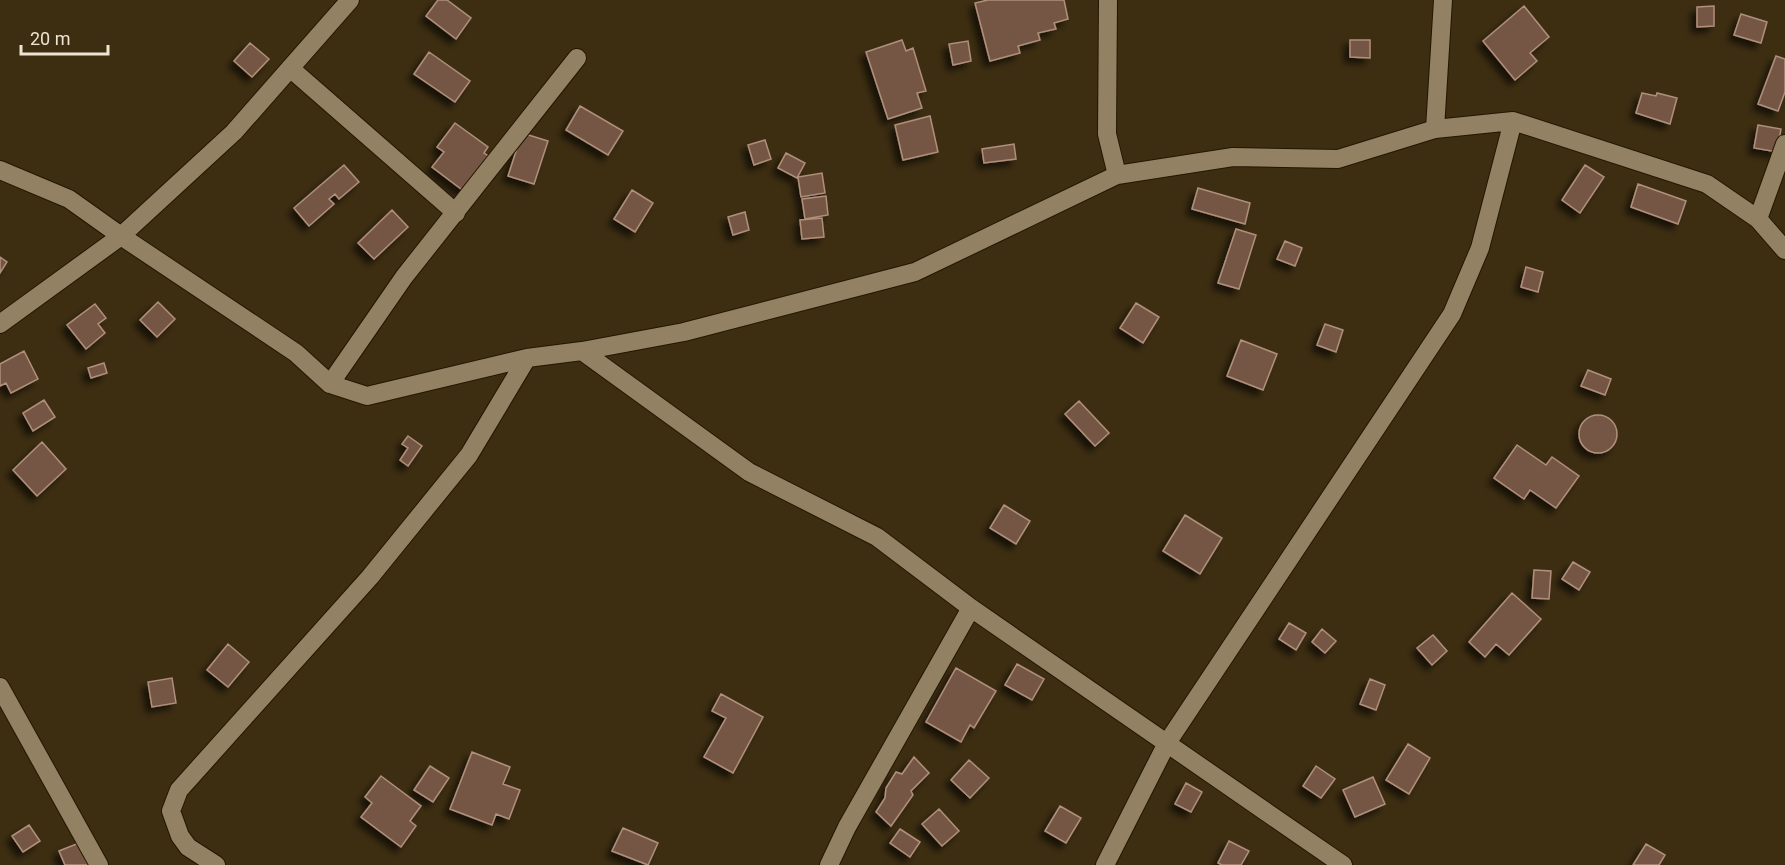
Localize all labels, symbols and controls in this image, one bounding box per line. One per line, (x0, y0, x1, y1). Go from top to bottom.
scale bar (21, 18, 108, 56)
text: 20 m (30, 28, 70, 49)

